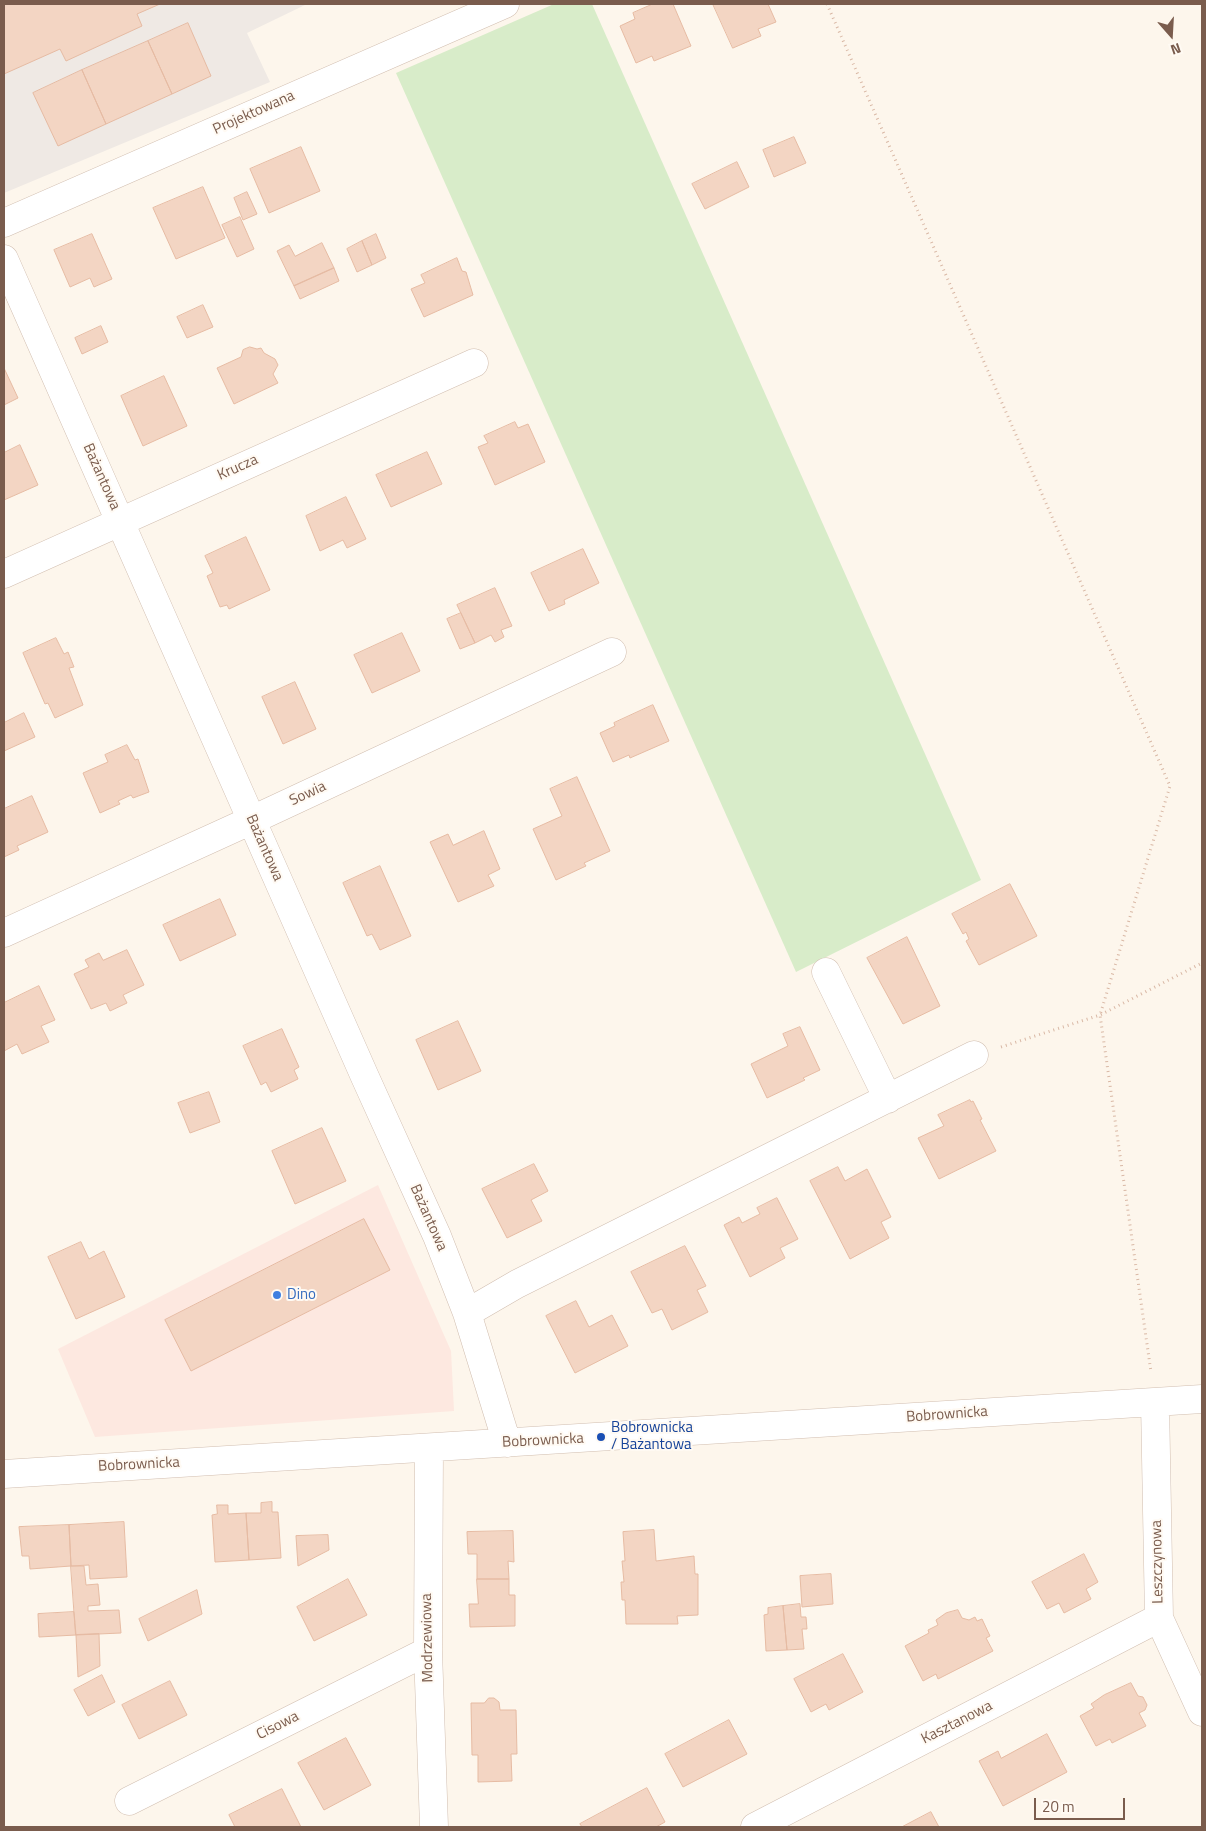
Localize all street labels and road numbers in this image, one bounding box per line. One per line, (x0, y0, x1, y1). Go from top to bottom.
street label: Projektowana (210, 87, 298, 139)
street label: Bażantowa (78, 441, 124, 513)
street label: Krucza (215, 451, 261, 485)
street label: Sowia (287, 778, 329, 810)
street label: Bażantowa (241, 812, 287, 884)
street label: Bażantowa (405, 1182, 451, 1254)
street label: Bobrownicka (906, 1403, 988, 1427)
street label: Bobrownicka (502, 1430, 584, 1452)
street label: Bobrownicka (98, 1454, 180, 1476)
street label: Leszczynowa (1148, 1520, 1168, 1604)
street label: Modrzewiowa (418, 1593, 438, 1683)
street label: Kasztanowa (918, 1697, 996, 1749)
street label: Cisowa (254, 1708, 302, 1744)

